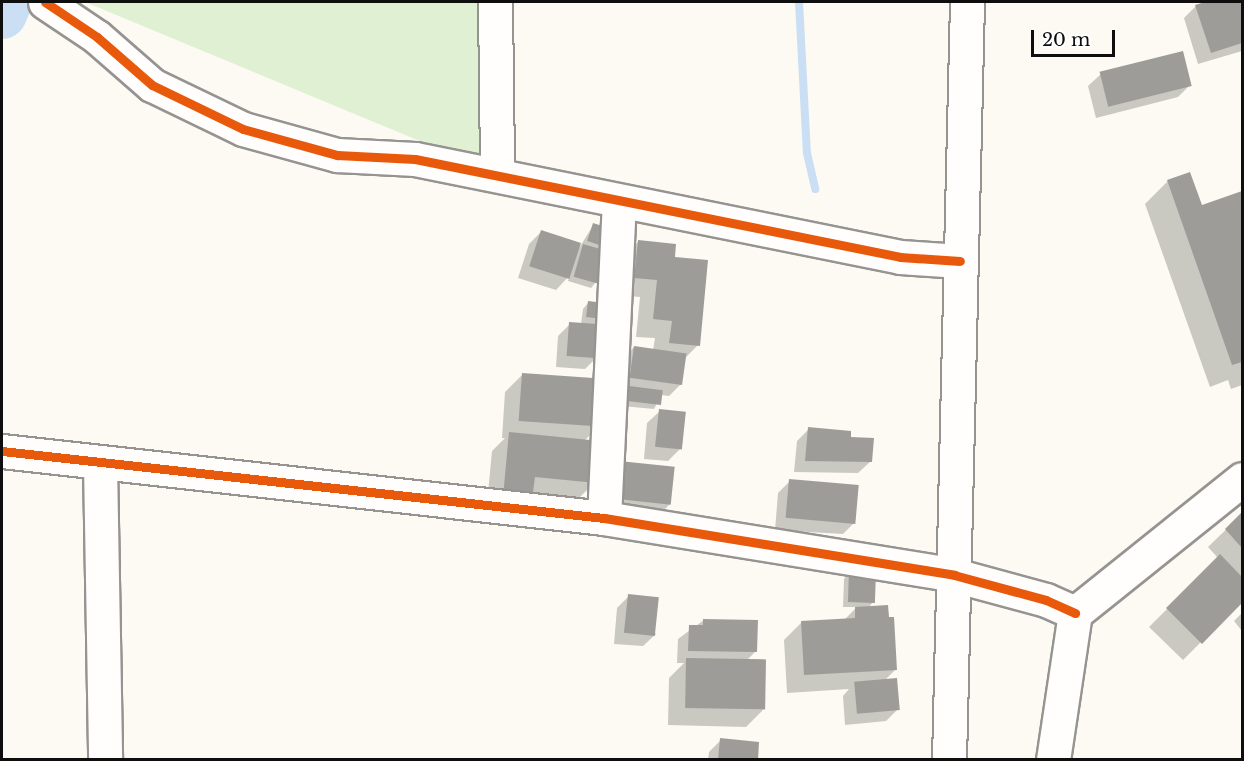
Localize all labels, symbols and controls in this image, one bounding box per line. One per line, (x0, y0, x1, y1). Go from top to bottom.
scale bar (1034, 18, 1118, 56)
text: 20 m (1042, 29, 1090, 51)

